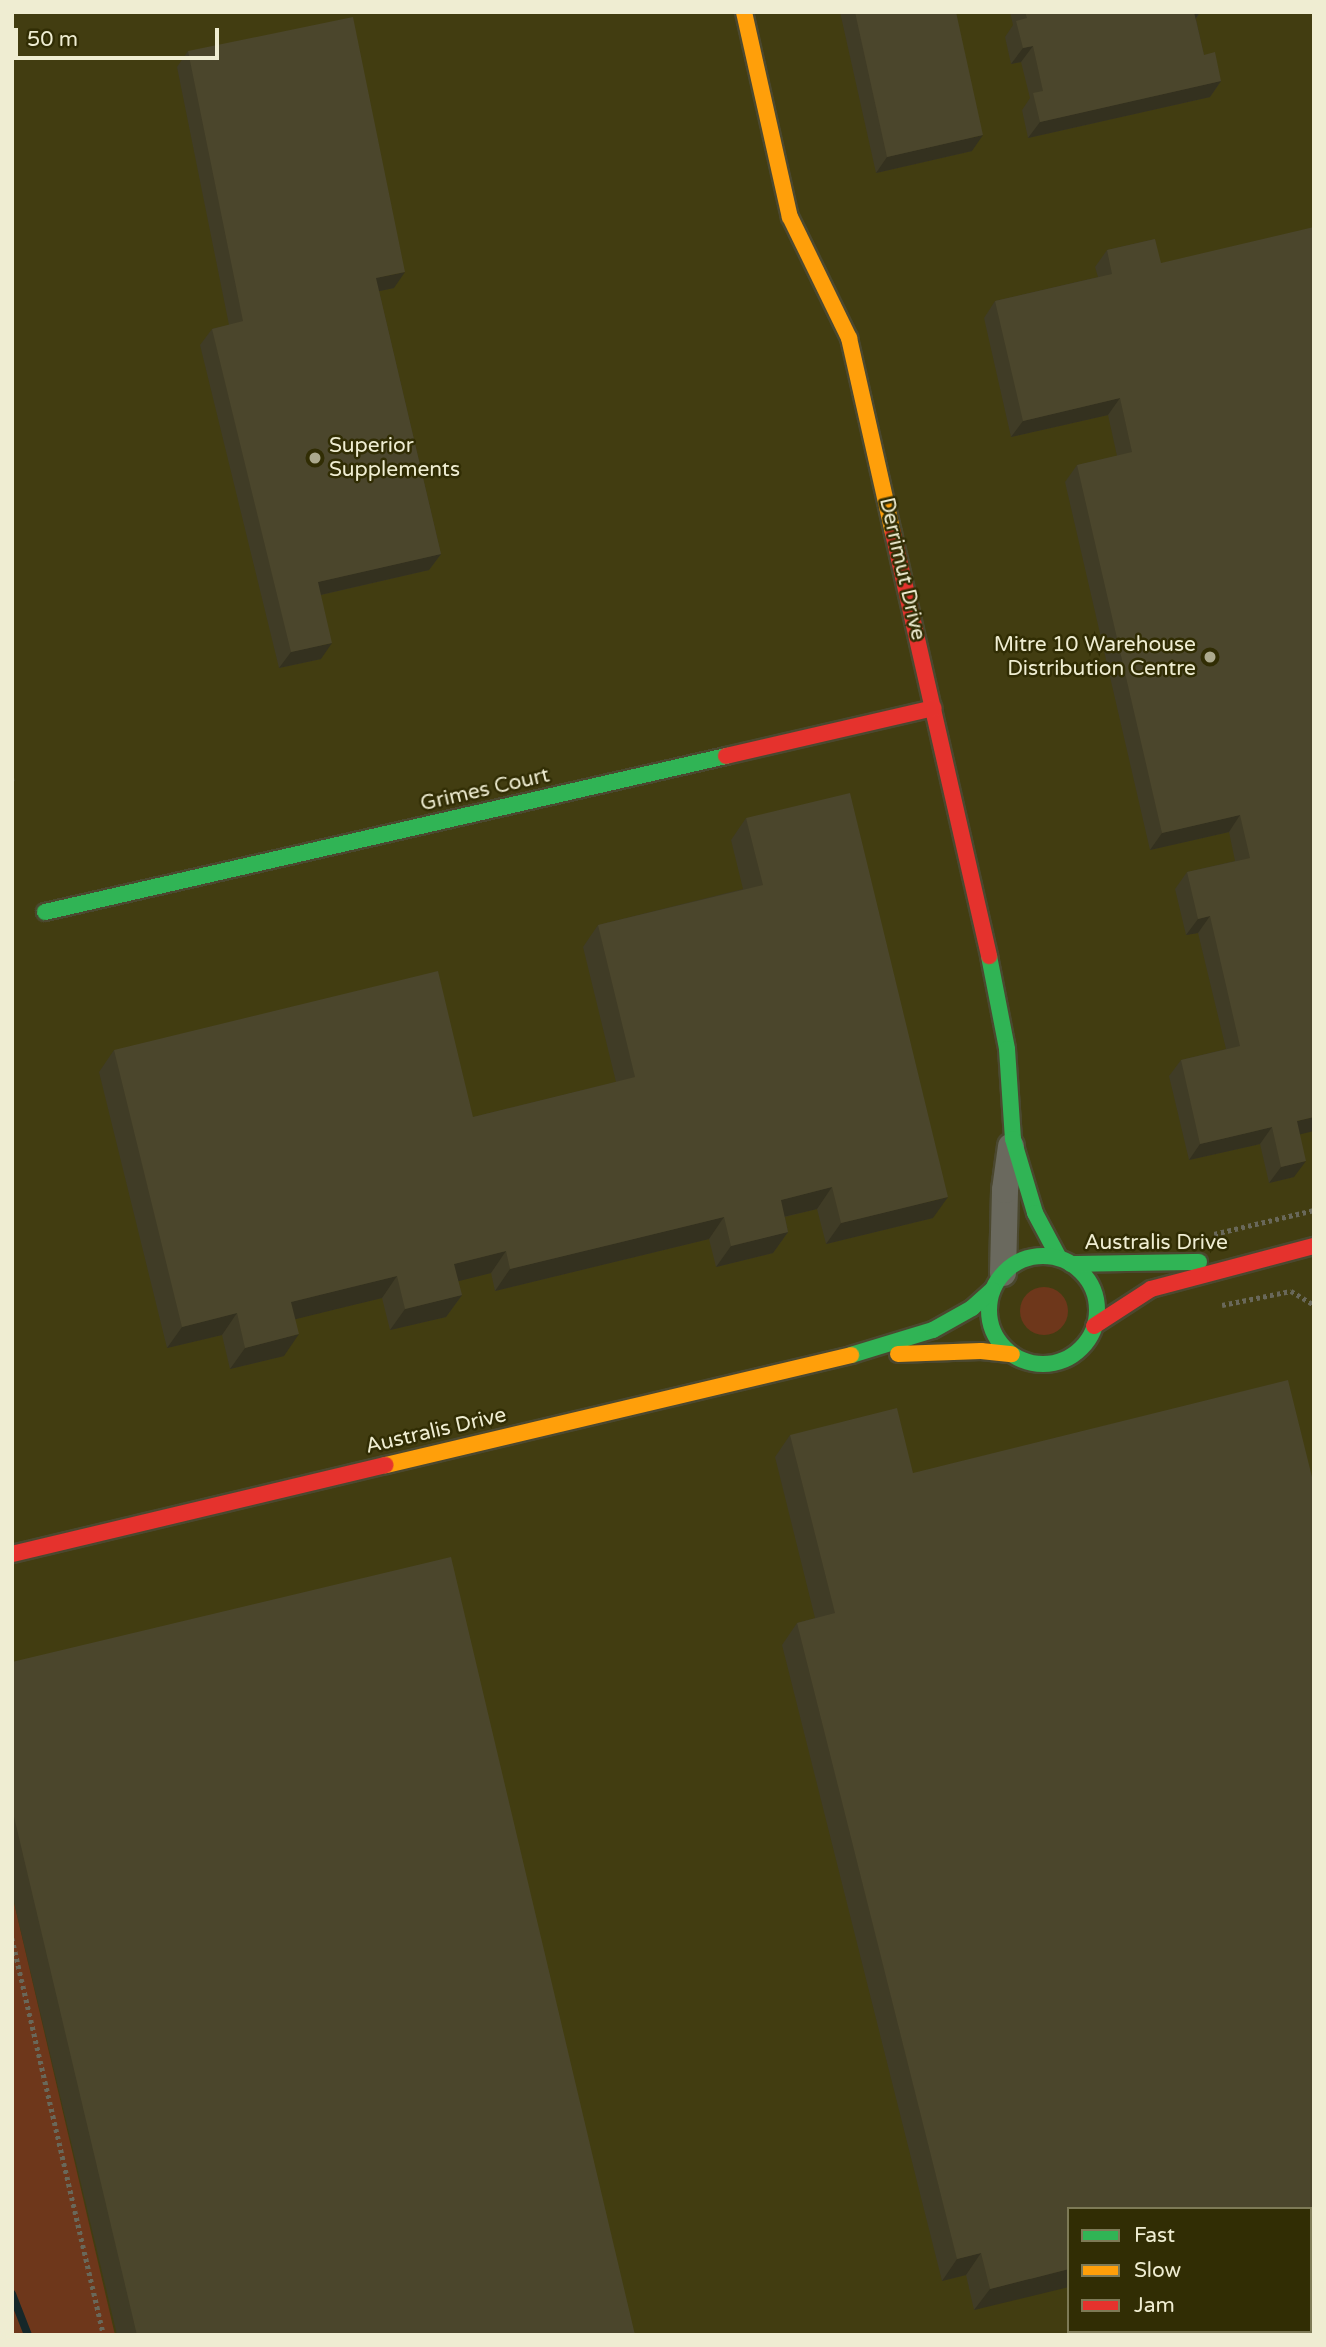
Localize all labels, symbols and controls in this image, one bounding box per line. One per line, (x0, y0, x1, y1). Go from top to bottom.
scale bar (18, 14, 222, 58)
text: 50 m (27, 27, 78, 52)
place label: Superior Supplements (329, 433, 460, 483)
marker: Superior Supplements (307, 450, 323, 466)
street label: Derrimut Drive (873, 495, 931, 643)
place label: Mitre 10 Warehouse Distribution Centre (994, 632, 1196, 682)
marker: Mitre 10 Warehouse Distribution Centre (1202, 649, 1218, 665)
street label: Grimes Court (418, 763, 552, 817)
street label: Australis Drive (1084, 1230, 1228, 1256)
street label: Australis Drive (363, 1403, 509, 1459)
legend (1067, 2207, 1312, 2333)
text: Fast (1134, 2223, 1175, 2248)
text: Slow (1134, 2258, 1181, 2283)
text: Jam (1134, 2293, 1175, 2318)

